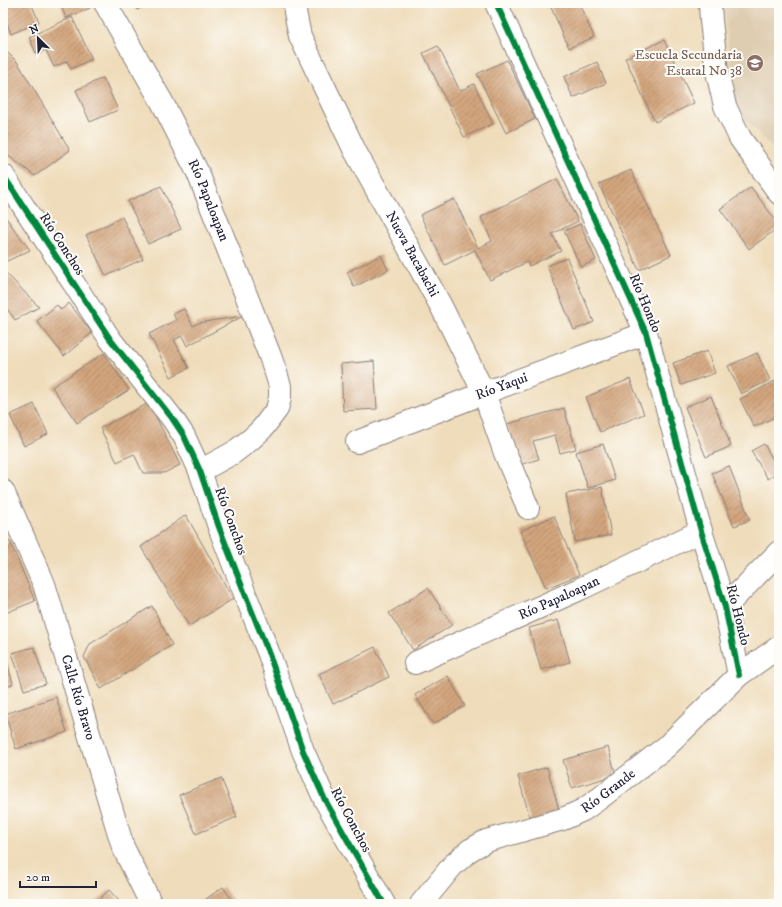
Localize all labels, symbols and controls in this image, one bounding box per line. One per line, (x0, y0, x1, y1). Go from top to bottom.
north arrow (18, 18, 58, 58)
text: N (27, 22, 41, 38)
place label: Escuela Secundaria Estatal No 38 (635, 46, 742, 80)
school or university icon: Escuela Secundaria Estatal No 38 (745, 53, 765, 73)
street label: Río Papaloapan (183, 156, 233, 245)
street label: Nueva Bacabachi (381, 208, 443, 300)
street label: Río Conchos (35, 209, 89, 279)
street label: Río Hondo (625, 271, 665, 335)
street label: Río Yaqui (473, 368, 530, 404)
street label: Río Conchos (210, 485, 252, 558)
street label: Río Papaloapan (516, 572, 603, 624)
street label: Río Hondo (722, 583, 754, 648)
street label: Calle Río Bravo (57, 653, 99, 742)
street label: Río Grande (577, 765, 639, 818)
street label: Río Conchos (326, 784, 376, 856)
scale bar (20, 863, 96, 889)
text: 20 m (26, 870, 50, 885)

